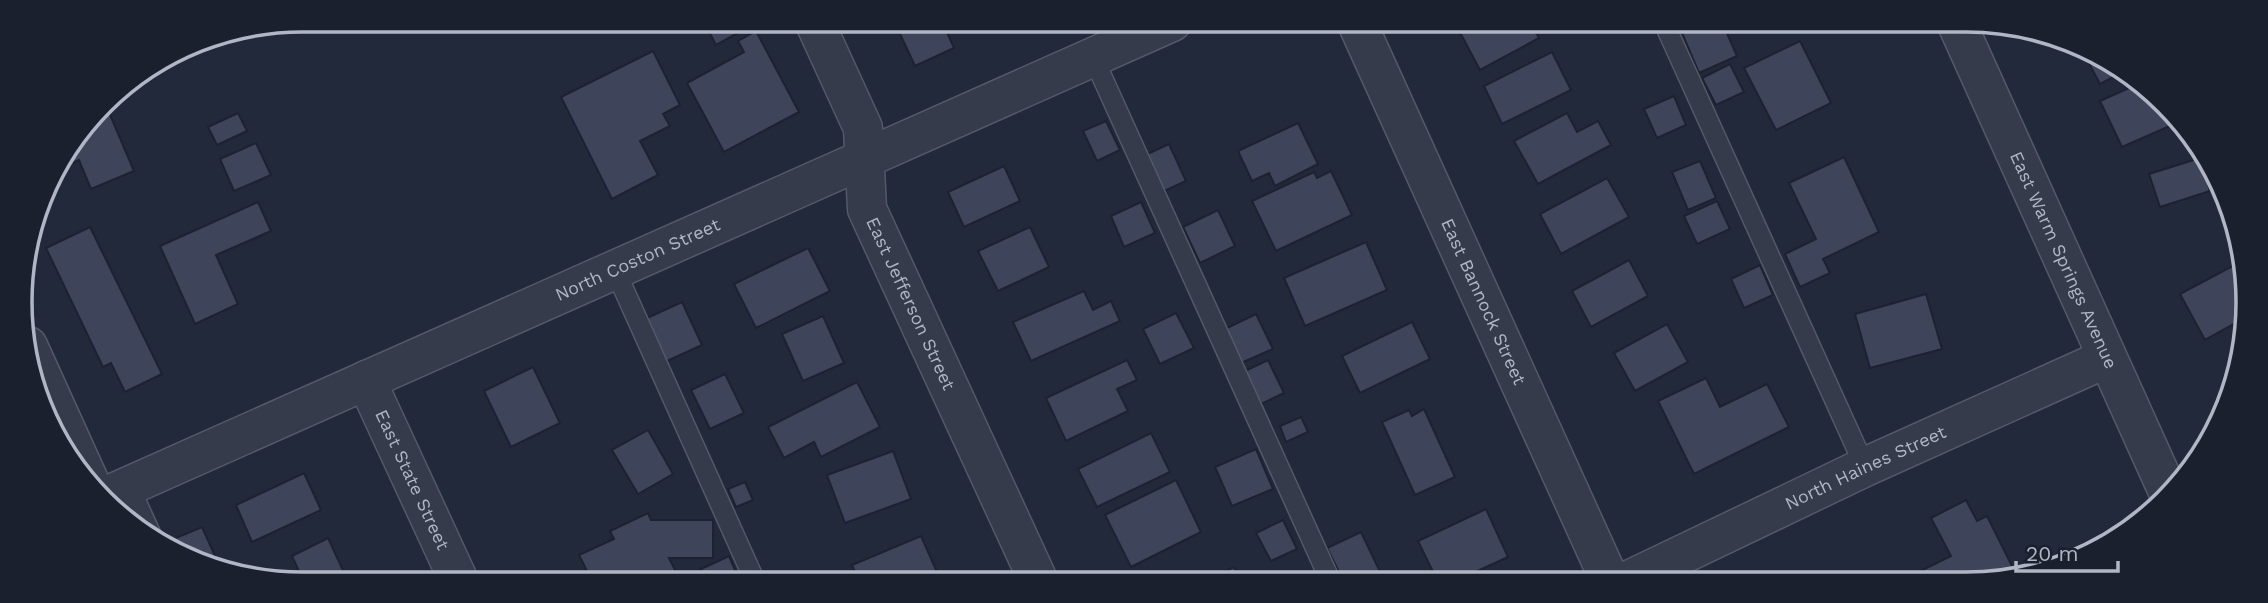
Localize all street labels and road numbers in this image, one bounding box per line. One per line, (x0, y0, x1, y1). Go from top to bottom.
street label: East Warm Springs Avenue (2006, 148, 2122, 372)
street label: North Coston Street (552, 213, 723, 305)
street label: East Jefferson Street (862, 214, 960, 394)
street label: East Bannock Street (1437, 215, 1531, 388)
street label: East State Street (371, 406, 454, 553)
street label: North Haines Street (1781, 421, 1949, 514)

